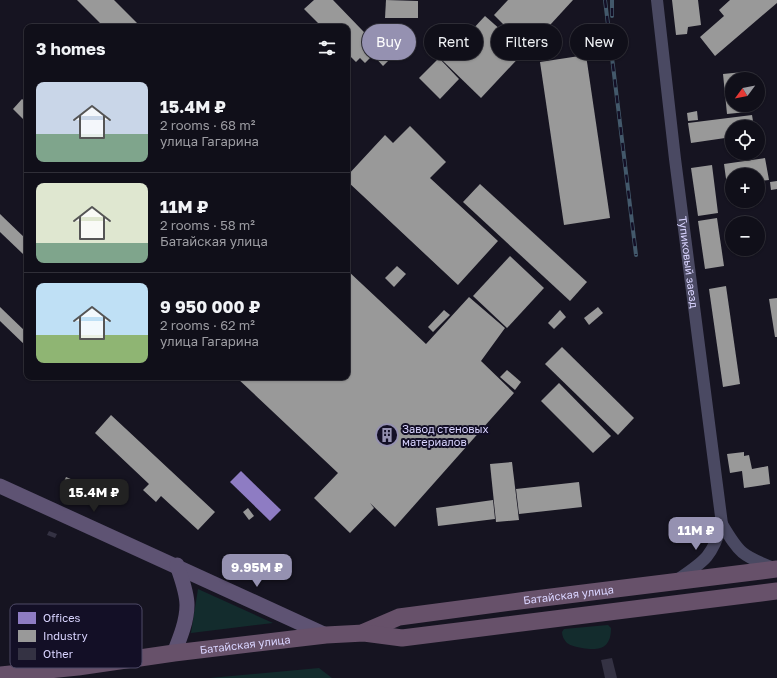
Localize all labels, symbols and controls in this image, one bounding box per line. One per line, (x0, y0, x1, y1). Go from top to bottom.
chip: Buy (362, 24, 416, 60)
chip: Rent (424, 24, 483, 60)
chip: Filters (491, 24, 562, 60)
chip: New (570, 24, 628, 60)
icon: filters (316, 37, 338, 59)
text: 3 homes (36, 38, 106, 59)
north arrow (725, 72, 765, 112)
map controls (725, 72, 765, 256)
text: 15.4M ₽ (160, 96, 226, 117)
icon: home (68, 98, 116, 146)
text: 2 rooms · 68 m² (160, 117, 255, 133)
button: locate (725, 120, 765, 160)
text: улица Гагарина (160, 133, 259, 149)
button: + (725, 168, 765, 208)
text: 11M ₽ (160, 196, 208, 217)
icon: home (68, 199, 116, 247)
street label: Тупиковый заезд (676, 215, 701, 309)
button: − (725, 216, 765, 256)
text: 2 rooms · 58 m² (160, 217, 255, 233)
text: Батайская улица (160, 233, 268, 249)
text: 9 950 000 ₽ (160, 296, 260, 317)
icon: home (68, 299, 116, 347)
text: 2 rooms · 62 m² (160, 317, 255, 333)
text: улица Гагарина (160, 333, 259, 349)
building icon: Завод стеновых материалов (374, 422, 400, 448)
place label: Завод стеновых материалов (402, 422, 489, 448)
pin: 15.4M ₽ (57, 479, 131, 513)
text: 15.4M ₽ (69, 484, 119, 500)
pin: 11M ₽ (668, 517, 724, 551)
text: 11M ₽ (678, 522, 715, 538)
pin: 9.95M ₽ (220, 554, 294, 588)
text: 9.95M ₽ (231, 559, 283, 575)
street label: Батайская улица (522, 582, 615, 606)
legend (10, 604, 142, 668)
text: Offices (43, 611, 81, 624)
text: Industry (43, 629, 88, 642)
street label: Батайская улица (199, 632, 291, 656)
text: Other (43, 647, 74, 660)

